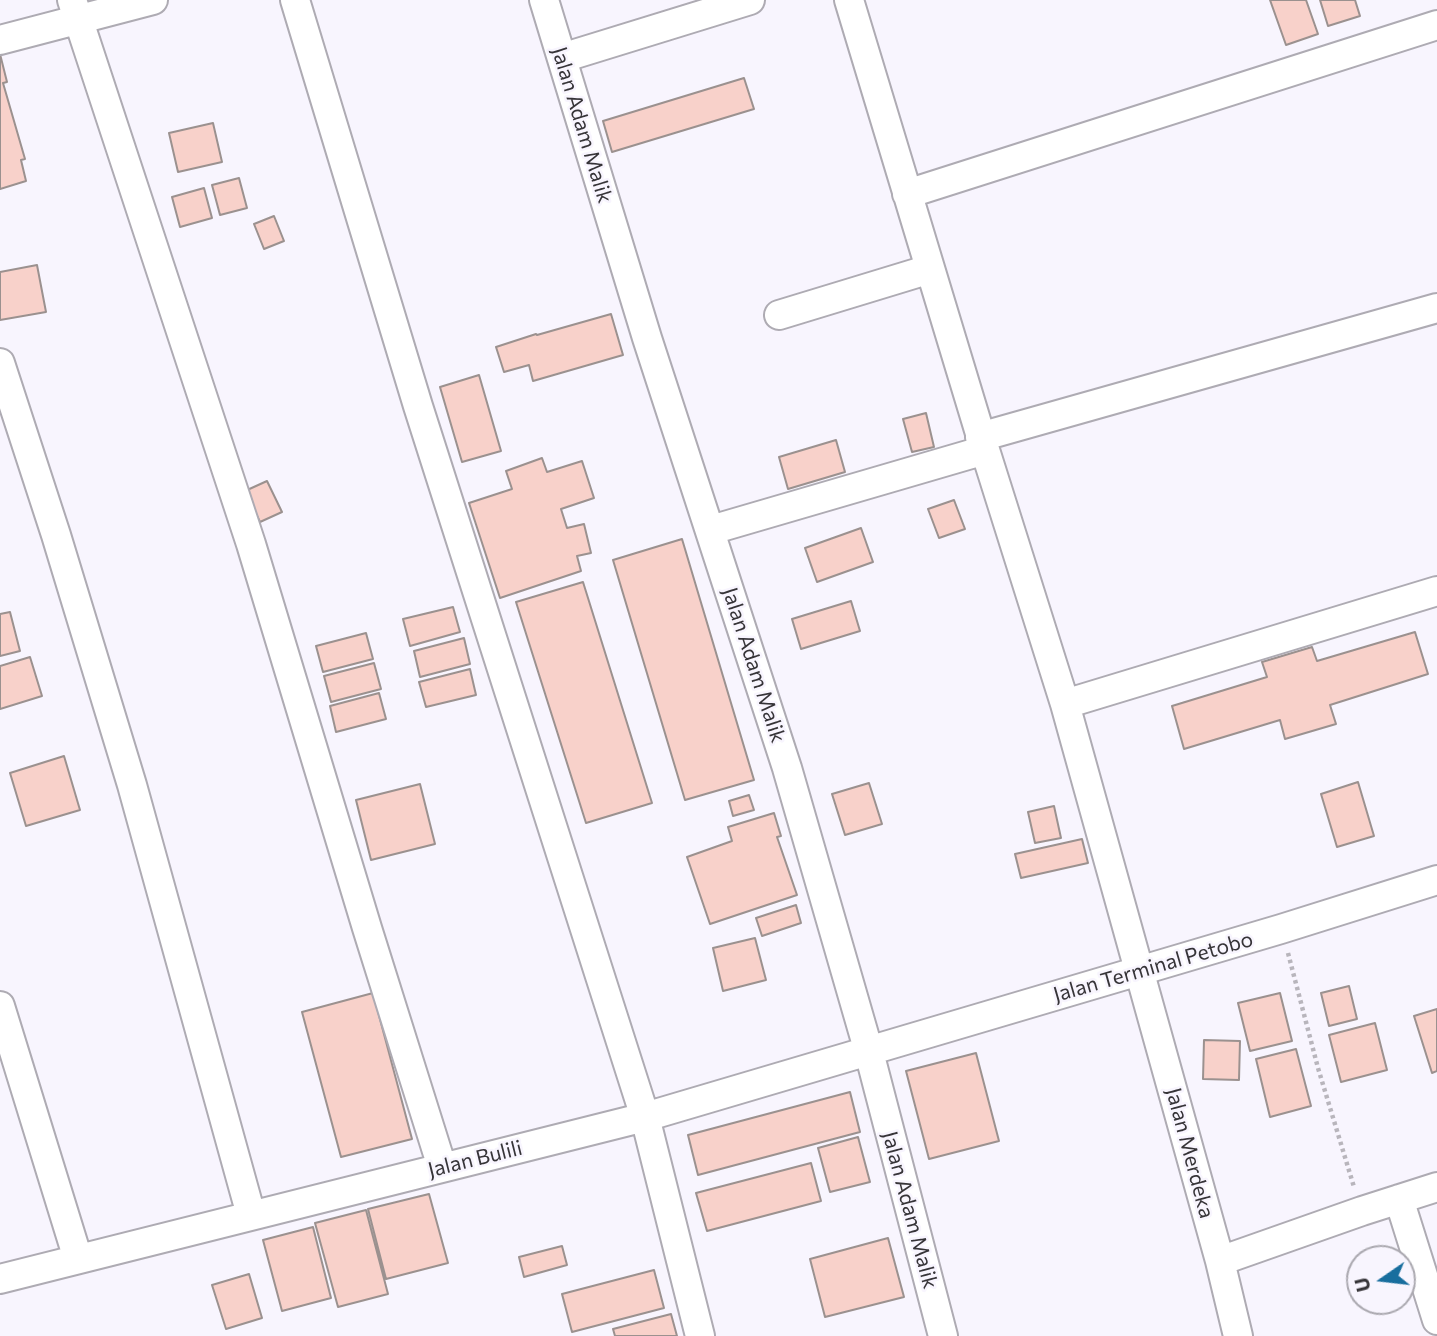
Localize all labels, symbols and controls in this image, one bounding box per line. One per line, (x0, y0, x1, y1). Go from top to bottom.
street label: Jalan Adam Malik (546, 44, 618, 206)
street label: Jalan Adam Malik (717, 584, 791, 746)
street label: Jalan Terminal Petobo (1050, 926, 1256, 1008)
street label: Jalan Merdeka (1160, 1085, 1220, 1221)
street label: Jalan Adam Malik (877, 1129, 943, 1291)
street label: Jalan Bulili (425, 1135, 525, 1183)
north arrow (1346, 1245, 1416, 1315)
text: U (1349, 1275, 1375, 1294)

